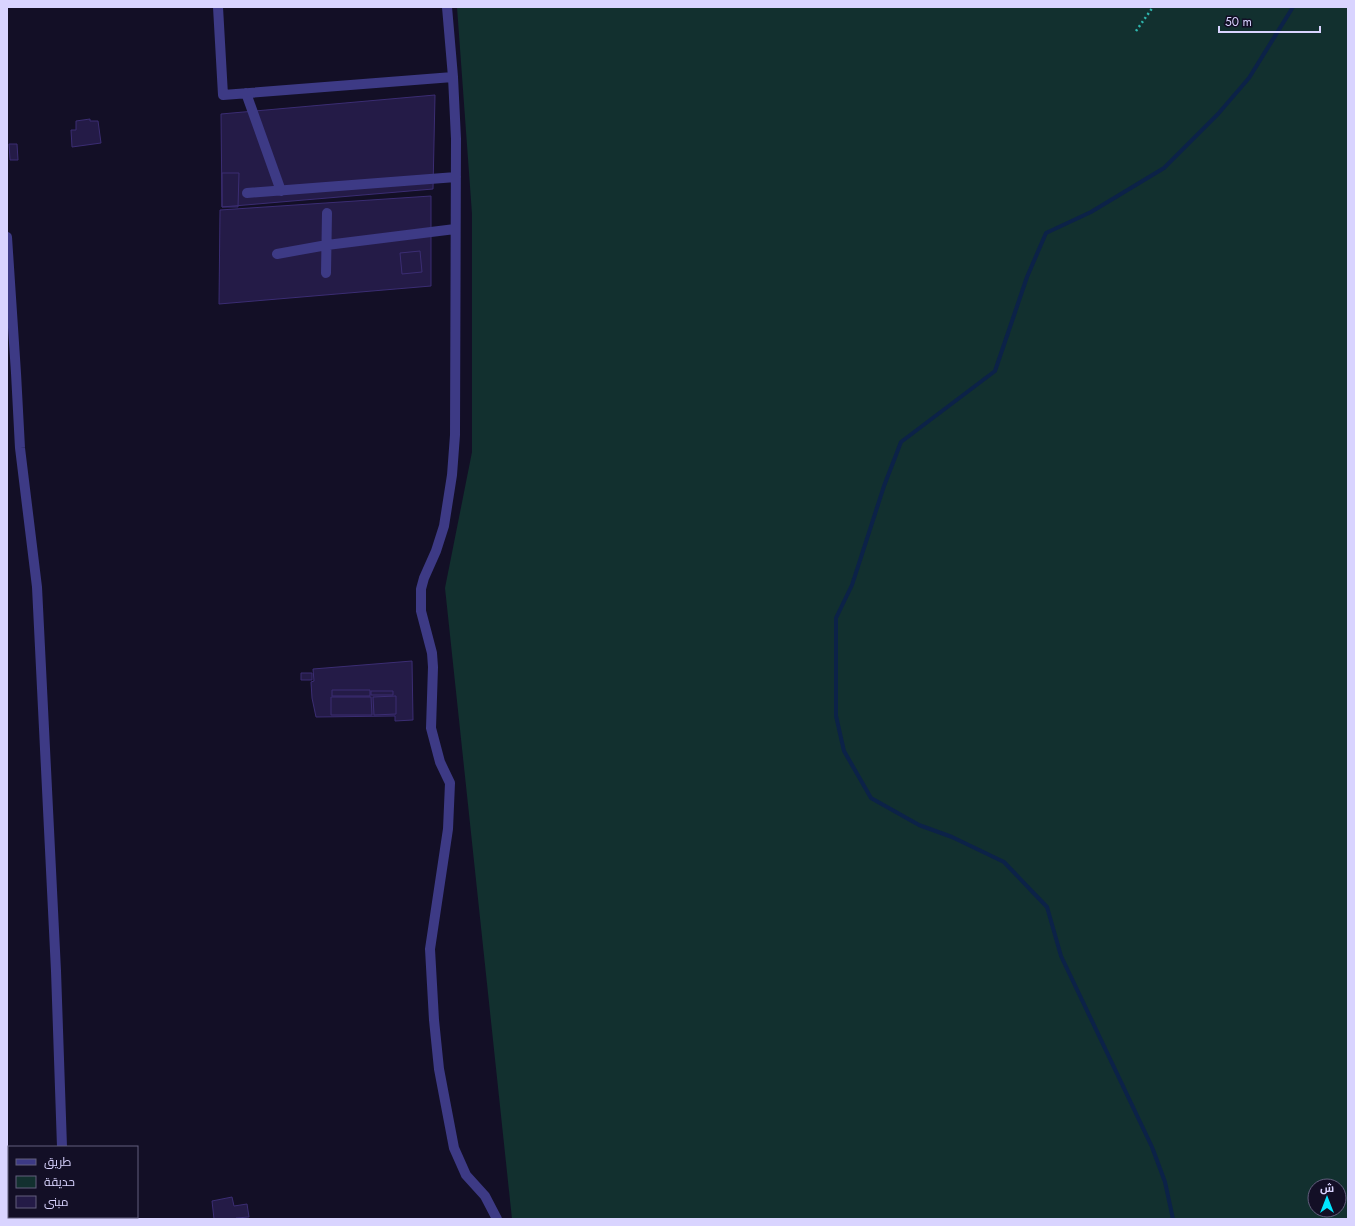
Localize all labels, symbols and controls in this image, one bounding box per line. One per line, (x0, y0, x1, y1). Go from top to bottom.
scale bar (1219, 8, 1320, 34)
text: 50 m (1225, 13, 1252, 31)
legend (8, 1146, 138, 1218)
text: طريق (44, 1153, 72, 1171)
text: حديقة (44, 1173, 75, 1191)
north arrow (1307, 1178, 1347, 1218)
text: ش (1320, 1180, 1334, 1196)
text: مبنى (44, 1193, 69, 1211)

